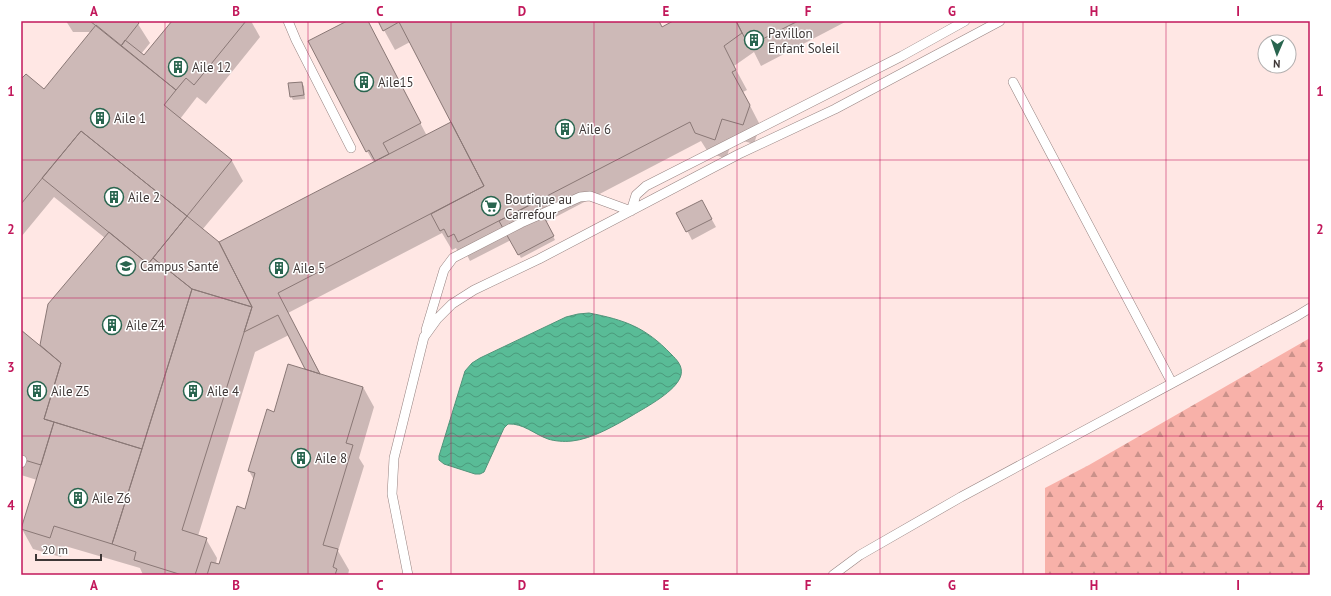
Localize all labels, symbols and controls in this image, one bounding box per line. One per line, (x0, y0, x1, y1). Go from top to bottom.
text: A (90, 3, 98, 20)
text: B (232, 3, 240, 20)
text: C (376, 3, 384, 20)
text: D (518, 3, 526, 20)
text: E (663, 3, 670, 20)
text: F (805, 3, 812, 20)
text: G (948, 3, 956, 20)
text: H (1090, 3, 1098, 20)
text: I (1236, 3, 1240, 20)
place label: Pavillon Enfant Soleil (768, 25, 839, 57)
building icon: Pavillon Enfant Soleil (743, 29, 765, 51)
north arrow (1257, 34, 1297, 74)
building icon: Aile 12 (167, 56, 189, 78)
text: N (1273, 57, 1281, 71)
place label: Aile 12 (192, 59, 231, 76)
building icon: Aile15 (353, 71, 375, 93)
place label: Aile15 (378, 74, 414, 91)
text: 1 (7, 83, 15, 100)
text: 1 (1316, 83, 1324, 100)
building icon: Aile 1 (89, 107, 111, 129)
place label: Aile 1 (114, 110, 146, 127)
building icon: Aile 6 (554, 118, 576, 140)
place label: Aile 6 (579, 121, 611, 138)
building icon: Aile 2 (103, 186, 125, 208)
place label: Aile 2 (128, 189, 160, 206)
place label: Boutique au Carrefour (505, 191, 572, 223)
supermarket icon: Boutique au Carrefour (480, 195, 502, 217)
text: 2 (7, 221, 15, 238)
text: 2 (1316, 221, 1324, 238)
school or university icon: Campus Santé (115, 255, 137, 277)
building icon: Aile 5 (268, 257, 290, 279)
place label: Campus Santé (140, 258, 219, 275)
place label: Aile 5 (293, 260, 325, 277)
building icon: Aile Z4 (101, 314, 123, 336)
place label: Aile Z4 (126, 317, 165, 334)
text: 3 (7, 359, 15, 376)
text: 3 (1316, 359, 1324, 376)
building icon: Aile Z5 (26, 380, 48, 402)
building icon: Aile 4 (182, 380, 204, 402)
place label: Aile Z5 (51, 383, 90, 400)
place label: Aile 4 (207, 383, 239, 400)
building icon: Aile 8 (290, 447, 312, 469)
place label: Aile 8 (315, 450, 347, 467)
building icon: Aile Z6 (67, 487, 89, 509)
place label: Aile Z6 (92, 490, 131, 507)
text: 4 (7, 497, 15, 514)
text: 4 (1316, 497, 1324, 514)
scale bar (36, 536, 101, 562)
text: 20 m (42, 542, 68, 557)
text: A (90, 577, 98, 594)
text: B (232, 577, 240, 594)
text: C (376, 577, 384, 594)
text: D (518, 577, 526, 594)
text: E (663, 577, 670, 594)
text: F (805, 577, 812, 594)
text: G (948, 577, 956, 594)
text: H (1090, 577, 1098, 594)
text: I (1236, 577, 1240, 594)

